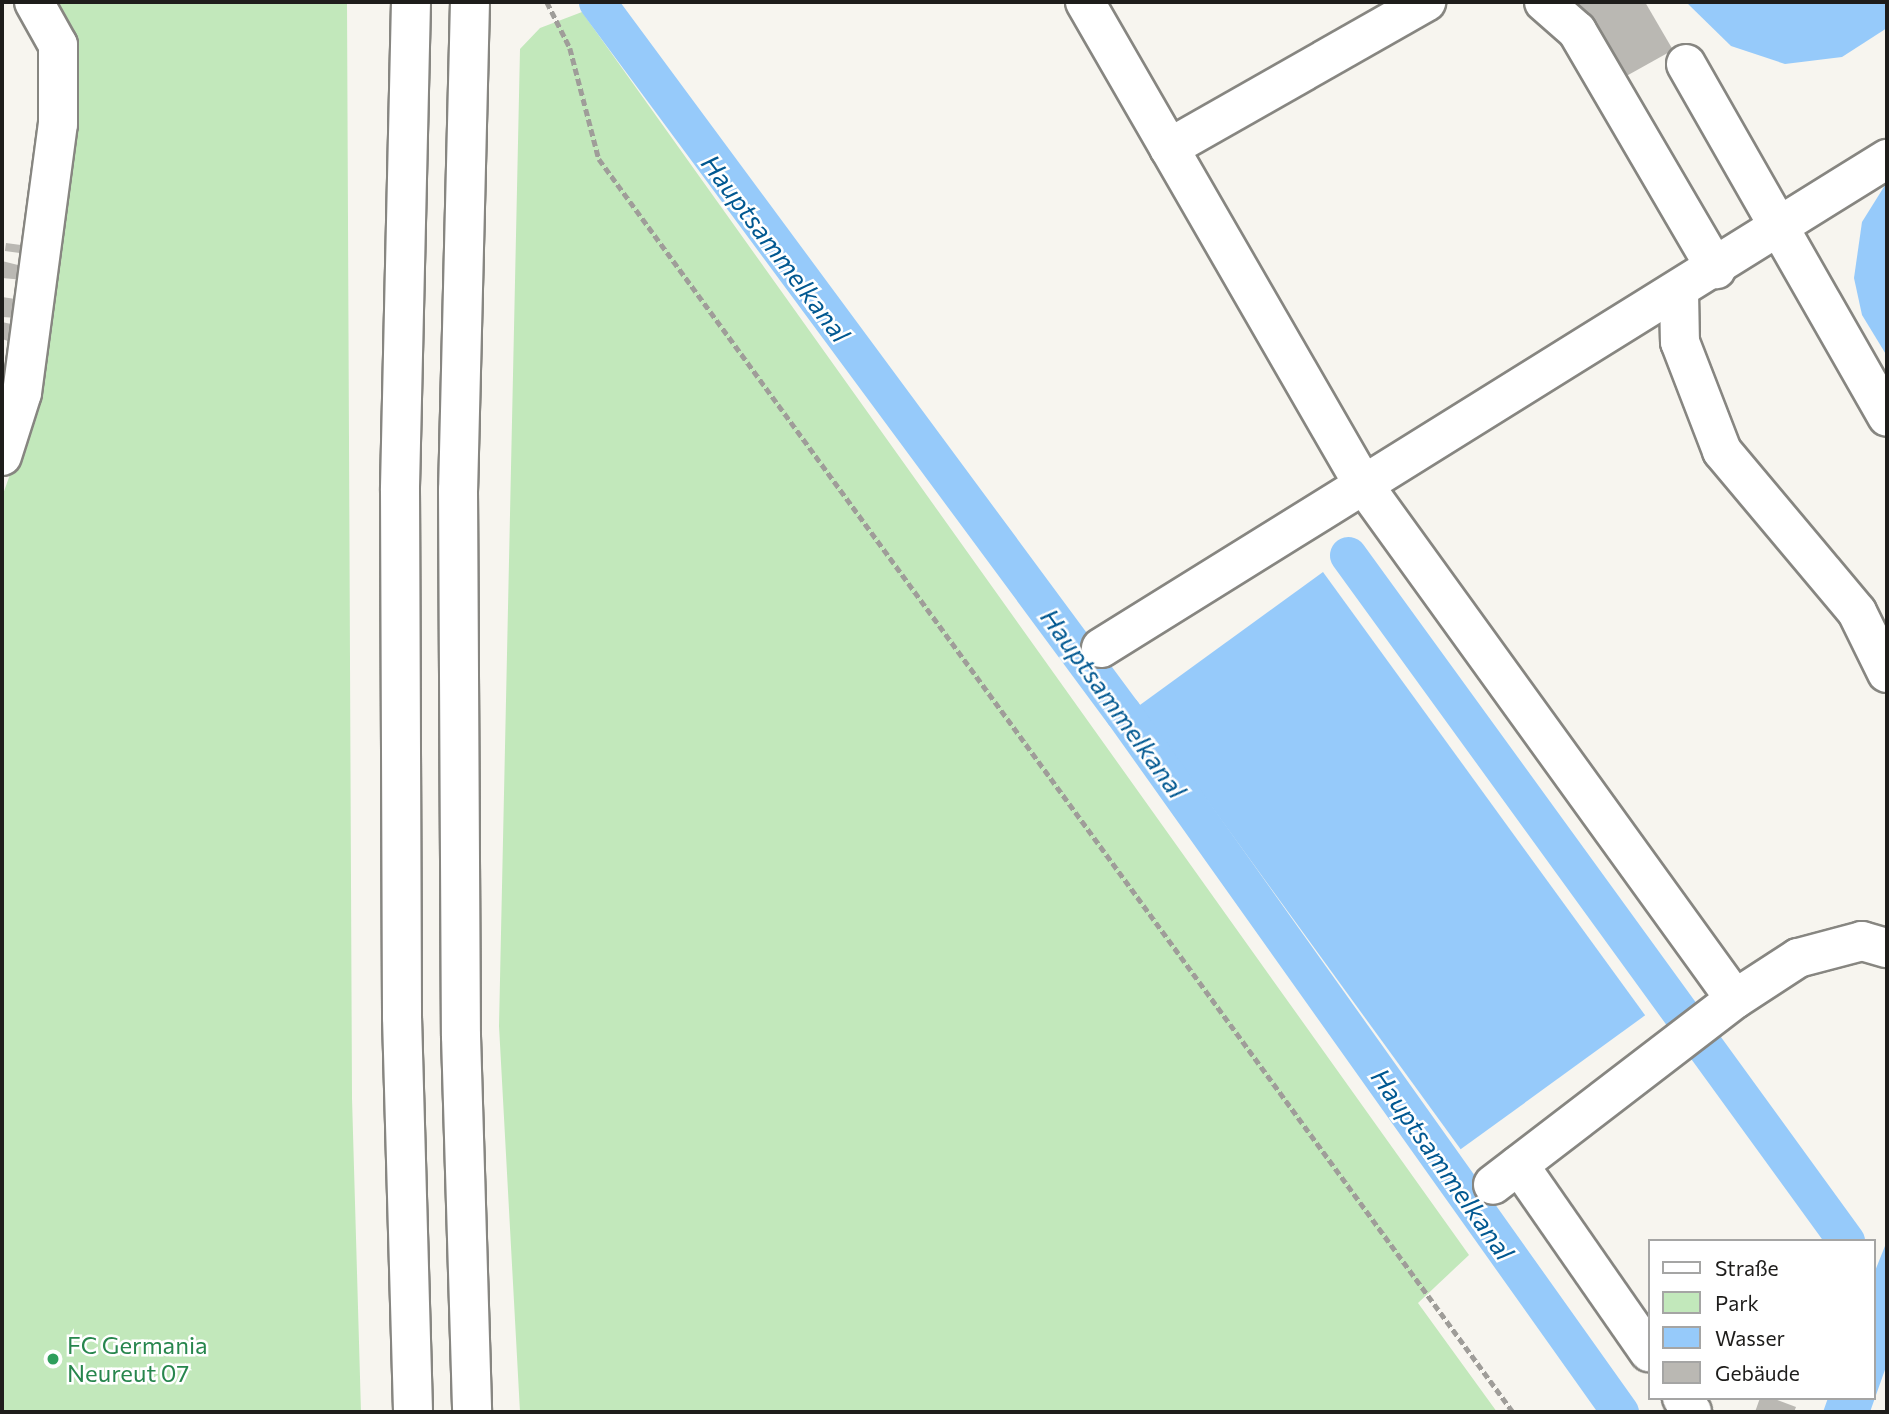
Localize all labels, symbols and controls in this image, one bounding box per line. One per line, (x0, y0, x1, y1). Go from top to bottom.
water label: Hauptsammelkanal (695, 148, 857, 348)
water label: Hauptsammelkanal (1035, 602, 1193, 804)
water label: Hauptsammelkanal (1365, 1062, 1521, 1266)
legend (1647, 1239, 1875, 1400)
text: Straße (1715, 1255, 1779, 1280)
text: Park (1715, 1290, 1759, 1315)
text: Wasser (1715, 1325, 1785, 1350)
place label: FC Germania Neureut 07 (67, 1331, 208, 1387)
marker: FC Germania Neureut 07 (45, 1351, 61, 1367)
text: Gebäude (1715, 1360, 1800, 1385)

